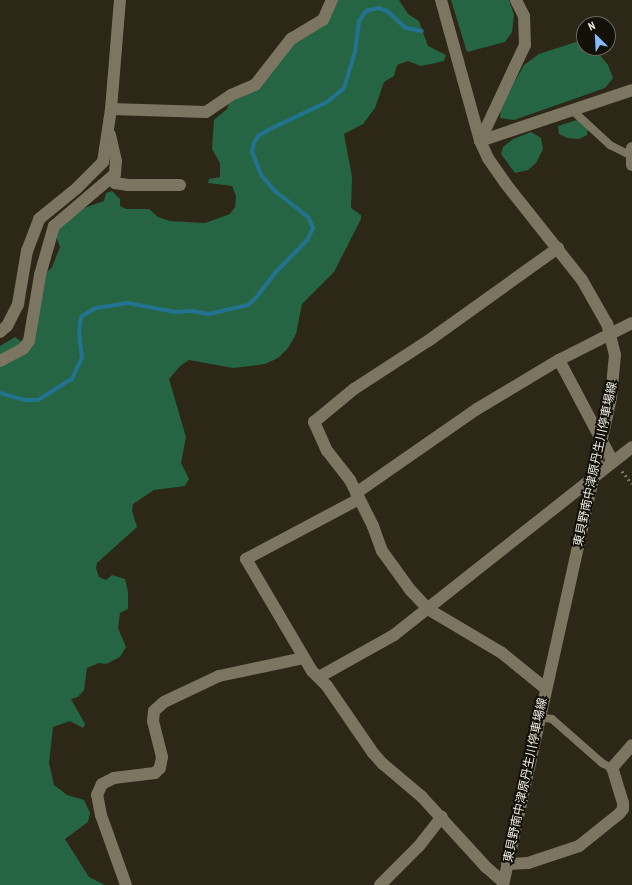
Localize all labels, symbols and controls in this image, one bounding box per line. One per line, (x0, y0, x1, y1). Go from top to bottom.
north arrow (576, 16, 616, 56)
text: N (586, 18, 597, 34)
street label: 東貝野南中津原丹生川停車場線 (570, 380, 620, 548)
street label: 東貝野南中津原丹生川停車場線 (500, 696, 550, 864)

